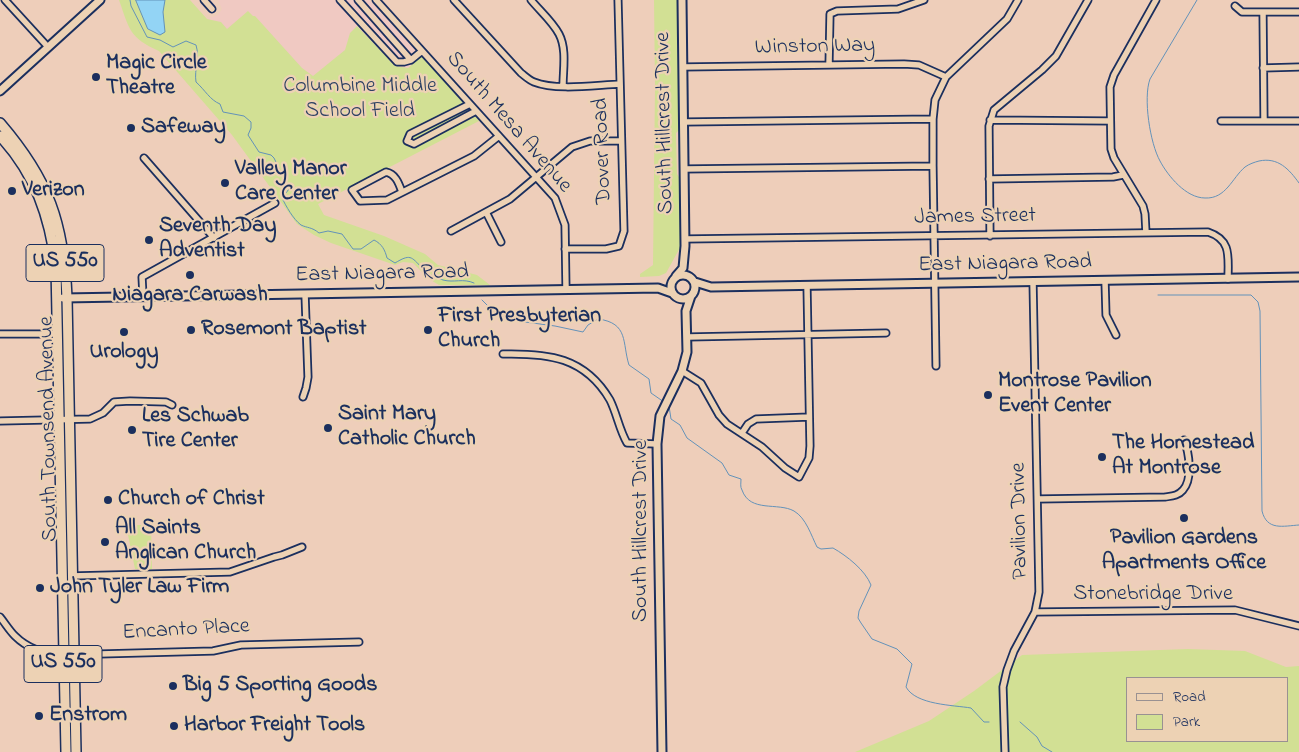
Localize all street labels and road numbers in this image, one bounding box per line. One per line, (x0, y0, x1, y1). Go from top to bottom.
street label: South Hillcrest Drive (651, 32, 681, 214)
street label: Winston Way (755, 34, 875, 62)
street label: South Mesa Avenue (439, 47, 577, 199)
street label: Dover Road (589, 97, 619, 205)
street label: James Street (914, 204, 1036, 232)
road number: US 550 (26, 244, 104, 282)
street label: East Niagara Road (918, 250, 1092, 280)
street label: East Niagara Road (295, 260, 469, 290)
street label: South Townsend Avenue (35, 316, 65, 542)
street label: South Hillcrest Drive (629, 440, 655, 622)
street label: Pavilion Drive (1007, 462, 1035, 580)
street label: Stonebridge Drive (1073, 582, 1233, 608)
street label: Encanto Place (122, 614, 250, 648)
road number: US 550 (24, 646, 102, 682)

